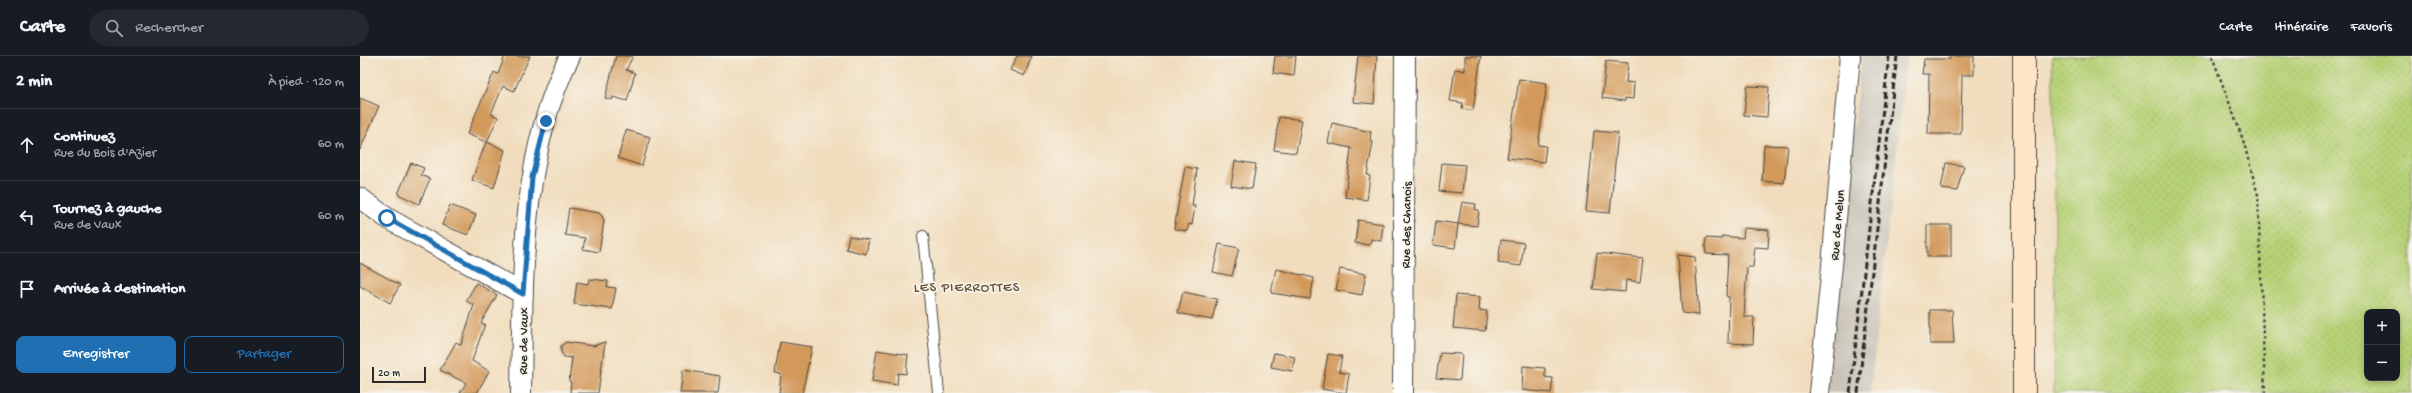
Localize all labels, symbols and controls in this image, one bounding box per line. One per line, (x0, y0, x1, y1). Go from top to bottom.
search box (89, 10, 369, 46)
text: Carte (20, 16, 65, 39)
icon: search (103, 17, 125, 39)
text: Rechercher (135, 19, 203, 37)
text: Carte (2219, 19, 2253, 36)
text: Itinéraire (2275, 19, 2328, 36)
text: Favoris (2350, 19, 2392, 36)
text: 2 min (16, 72, 52, 92)
text: À pied · 120 m (268, 75, 344, 90)
route end (537, 112, 555, 130)
text: Continuez (54, 128, 115, 146)
icon: ahead (16, 134, 38, 156)
text: 60 m (318, 137, 344, 152)
text: Rue du Bois d'Azier (54, 146, 156, 161)
street label: Rue des Chanois (1399, 180, 1416, 269)
street label: Rue de Melun (1828, 188, 1849, 261)
text: Tournez à gauche (54, 200, 162, 218)
icon: left (16, 206, 38, 228)
text: 60 m (318, 209, 344, 224)
route start (378, 209, 396, 227)
text: Rue de Vaux (54, 218, 122, 233)
icon: arrive (16, 278, 38, 300)
text: Arrivée à destination (54, 280, 185, 298)
district label: LES PIERROTTES (914, 280, 1020, 297)
street label: Rue de Vaux (516, 307, 533, 375)
map controls (2364, 309, 2400, 381)
button: + (2364, 309, 2400, 345)
button: Enregistrer (16, 336, 176, 373)
button: Partager (184, 336, 344, 373)
button: − (2364, 345, 2400, 381)
scale bar (372, 365, 426, 384)
text: 20 m (378, 368, 400, 380)

